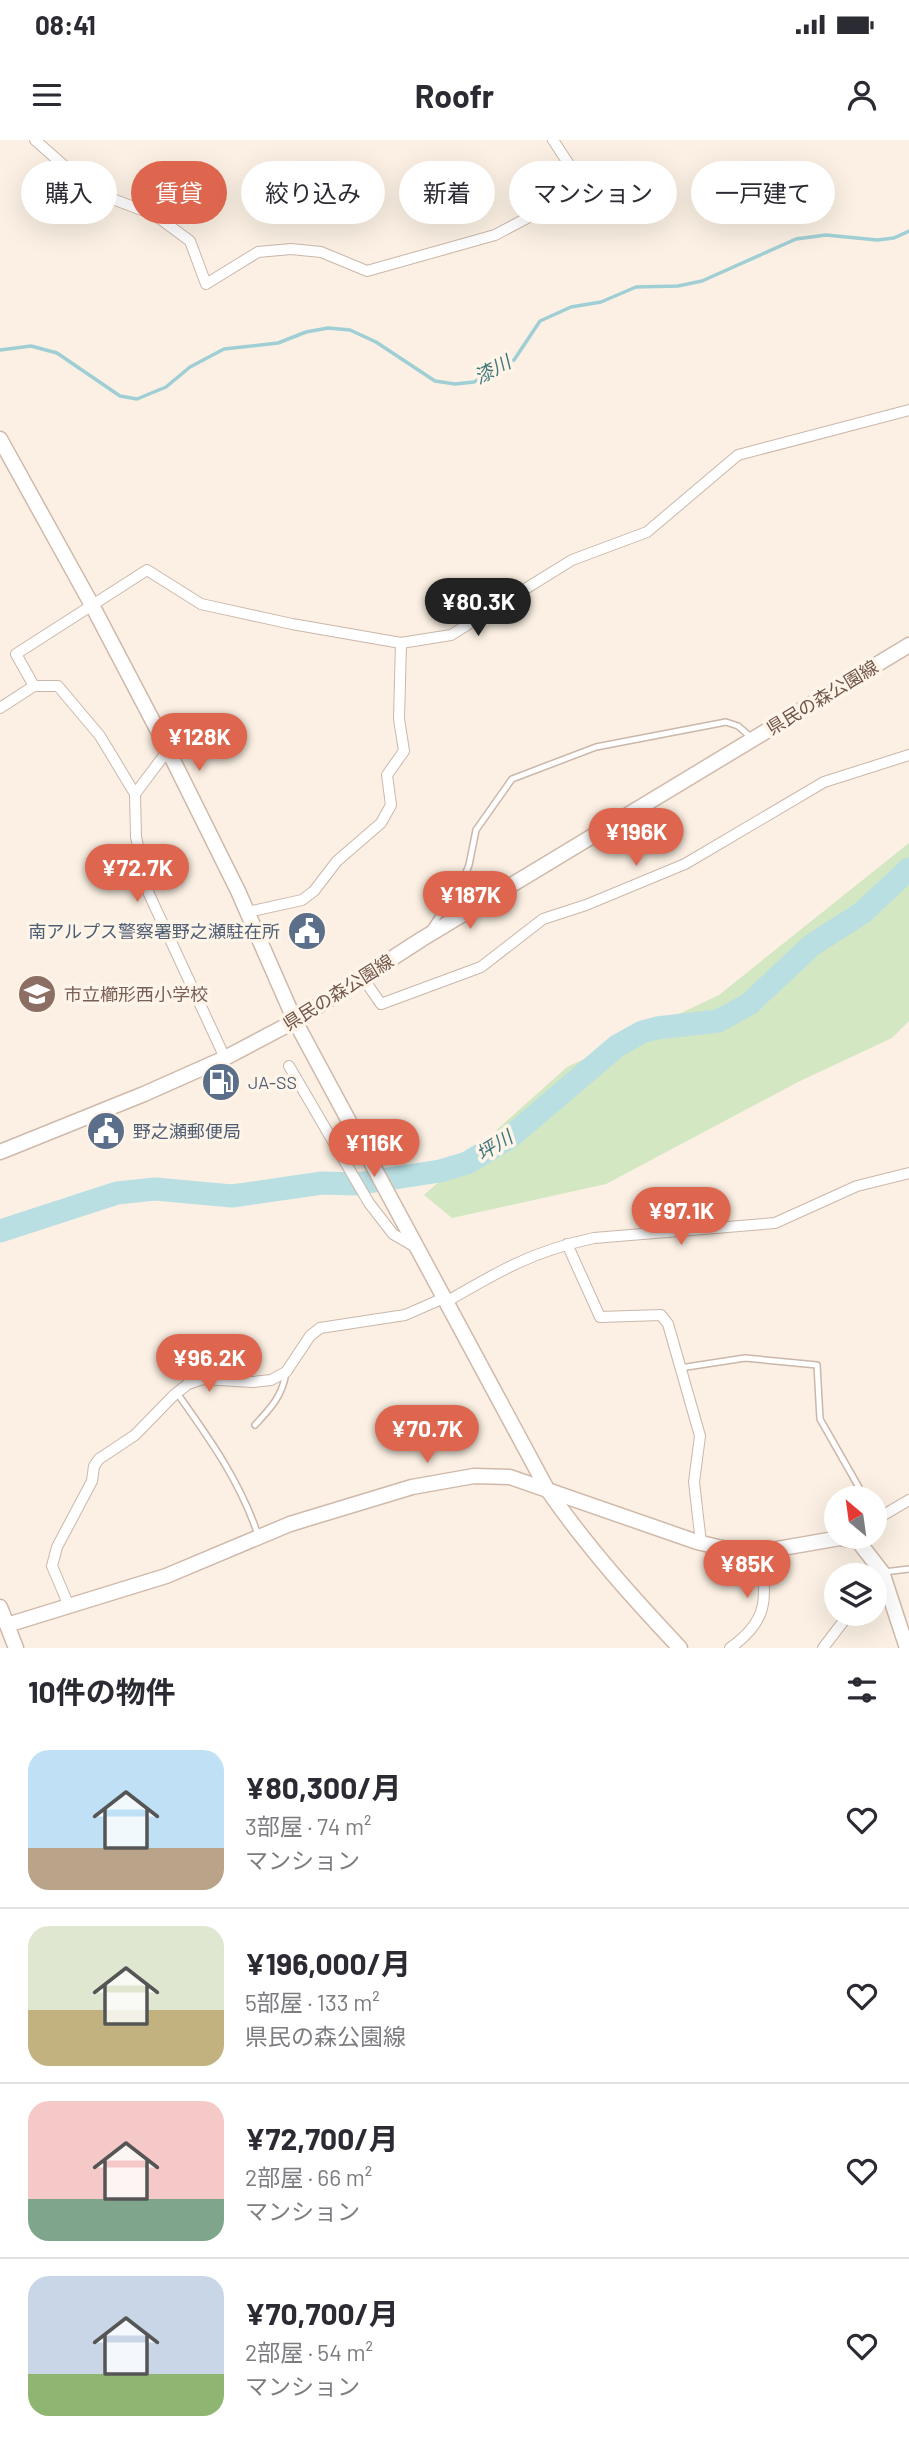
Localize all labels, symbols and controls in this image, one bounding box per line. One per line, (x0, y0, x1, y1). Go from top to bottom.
text: 08:41 (35, 9, 96, 40)
icon: menu (28, 76, 66, 114)
text: Roofr (415, 76, 494, 114)
icon: person (843, 76, 881, 114)
chip: 購入 (21, 161, 117, 224)
chip: 賃貸 (131, 161, 227, 224)
chip: 絞り込み (241, 161, 385, 224)
chip: 新着 (399, 161, 495, 224)
chip: マンション (509, 161, 677, 224)
chip: 一戸建て (691, 161, 835, 224)
water label: 漆川 (470, 349, 516, 388)
pin: ¥80.3K (421, 578, 535, 638)
text: ¥80.3K (441, 587, 515, 615)
street label: 県民の森公園線 (762, 655, 882, 739)
pin: ¥128K (150, 714, 248, 773)
text: ¥128K (167, 722, 231, 750)
pin: ¥196K (587, 808, 685, 868)
text: ¥196K (605, 817, 667, 845)
pin: ¥72.7K (80, 844, 194, 904)
text: ¥72.7K (101, 853, 173, 881)
pin: ¥187K (421, 872, 519, 931)
text: ¥187K (439, 880, 501, 908)
public building icon: 南アルプス警察署野之瀬駐在所 (286, 910, 328, 952)
place label: 南アルプス警察署野之瀬駐在所 (28, 920, 280, 942)
street label: 県民の森公園線 (279, 949, 397, 1035)
school or university icon: 市立櫛形西小学校 (16, 973, 58, 1015)
place label: 市立櫛形西小学校 (64, 983, 208, 1005)
fuel station icon: JA-SS (200, 1061, 242, 1103)
place label: JA-SS (248, 1071, 297, 1093)
public building icon: 野之瀬郵便局 (85, 1110, 127, 1152)
pin: ¥116K (325, 1119, 423, 1179)
place label: 野之瀬郵便局 (133, 1120, 241, 1142)
water label: 坪川 (472, 1124, 518, 1165)
text: ¥116K (345, 1128, 403, 1156)
pin: ¥97.1K (624, 1188, 738, 1247)
text: ¥97.1K (648, 1196, 714, 1224)
pin: ¥96.2K (152, 1334, 266, 1394)
text: ¥96.2K (172, 1343, 246, 1371)
pin: ¥70.7K (370, 1406, 484, 1465)
text: ¥70.7K (391, 1414, 463, 1442)
north arrow (824, 1486, 887, 1549)
map controls (824, 1486, 887, 1626)
pin: ¥85K (706, 1540, 788, 1600)
text: ¥85K (719, 1549, 775, 1577)
button: layers (824, 1563, 887, 1626)
icon: filters (843, 1671, 881, 1709)
text: 10件の物件 (28, 1673, 176, 1709)
text: ¥80,300/月 (245, 1769, 401, 1805)
icon: home (84, 1778, 168, 1862)
icon: heart (843, 1801, 881, 1839)
text: 3部屋 · 74 m² (245, 1812, 372, 1840)
text: マンション (245, 1846, 360, 1874)
text: ¥196,000/月 (245, 1945, 411, 1981)
icon: home (84, 1954, 168, 2038)
icon: heart (843, 1977, 881, 2015)
text: 5部屋 · 133 m² (245, 1988, 380, 2016)
text: 県民の森公園線 (245, 2022, 406, 2050)
text: ¥72,700/月 (245, 2120, 398, 2156)
icon: home (84, 2129, 168, 2213)
icon: heart (843, 2152, 881, 2190)
text: 2部屋 · 66 m² (245, 2163, 372, 2191)
text: マンション (245, 2197, 360, 2225)
text: ¥70,700/月 (245, 2295, 399, 2331)
icon: home (84, 2304, 168, 2388)
icon: heart (843, 2327, 881, 2365)
text: 2部屋 · 54 m² (245, 2338, 373, 2366)
text: マンション (245, 2372, 360, 2400)

